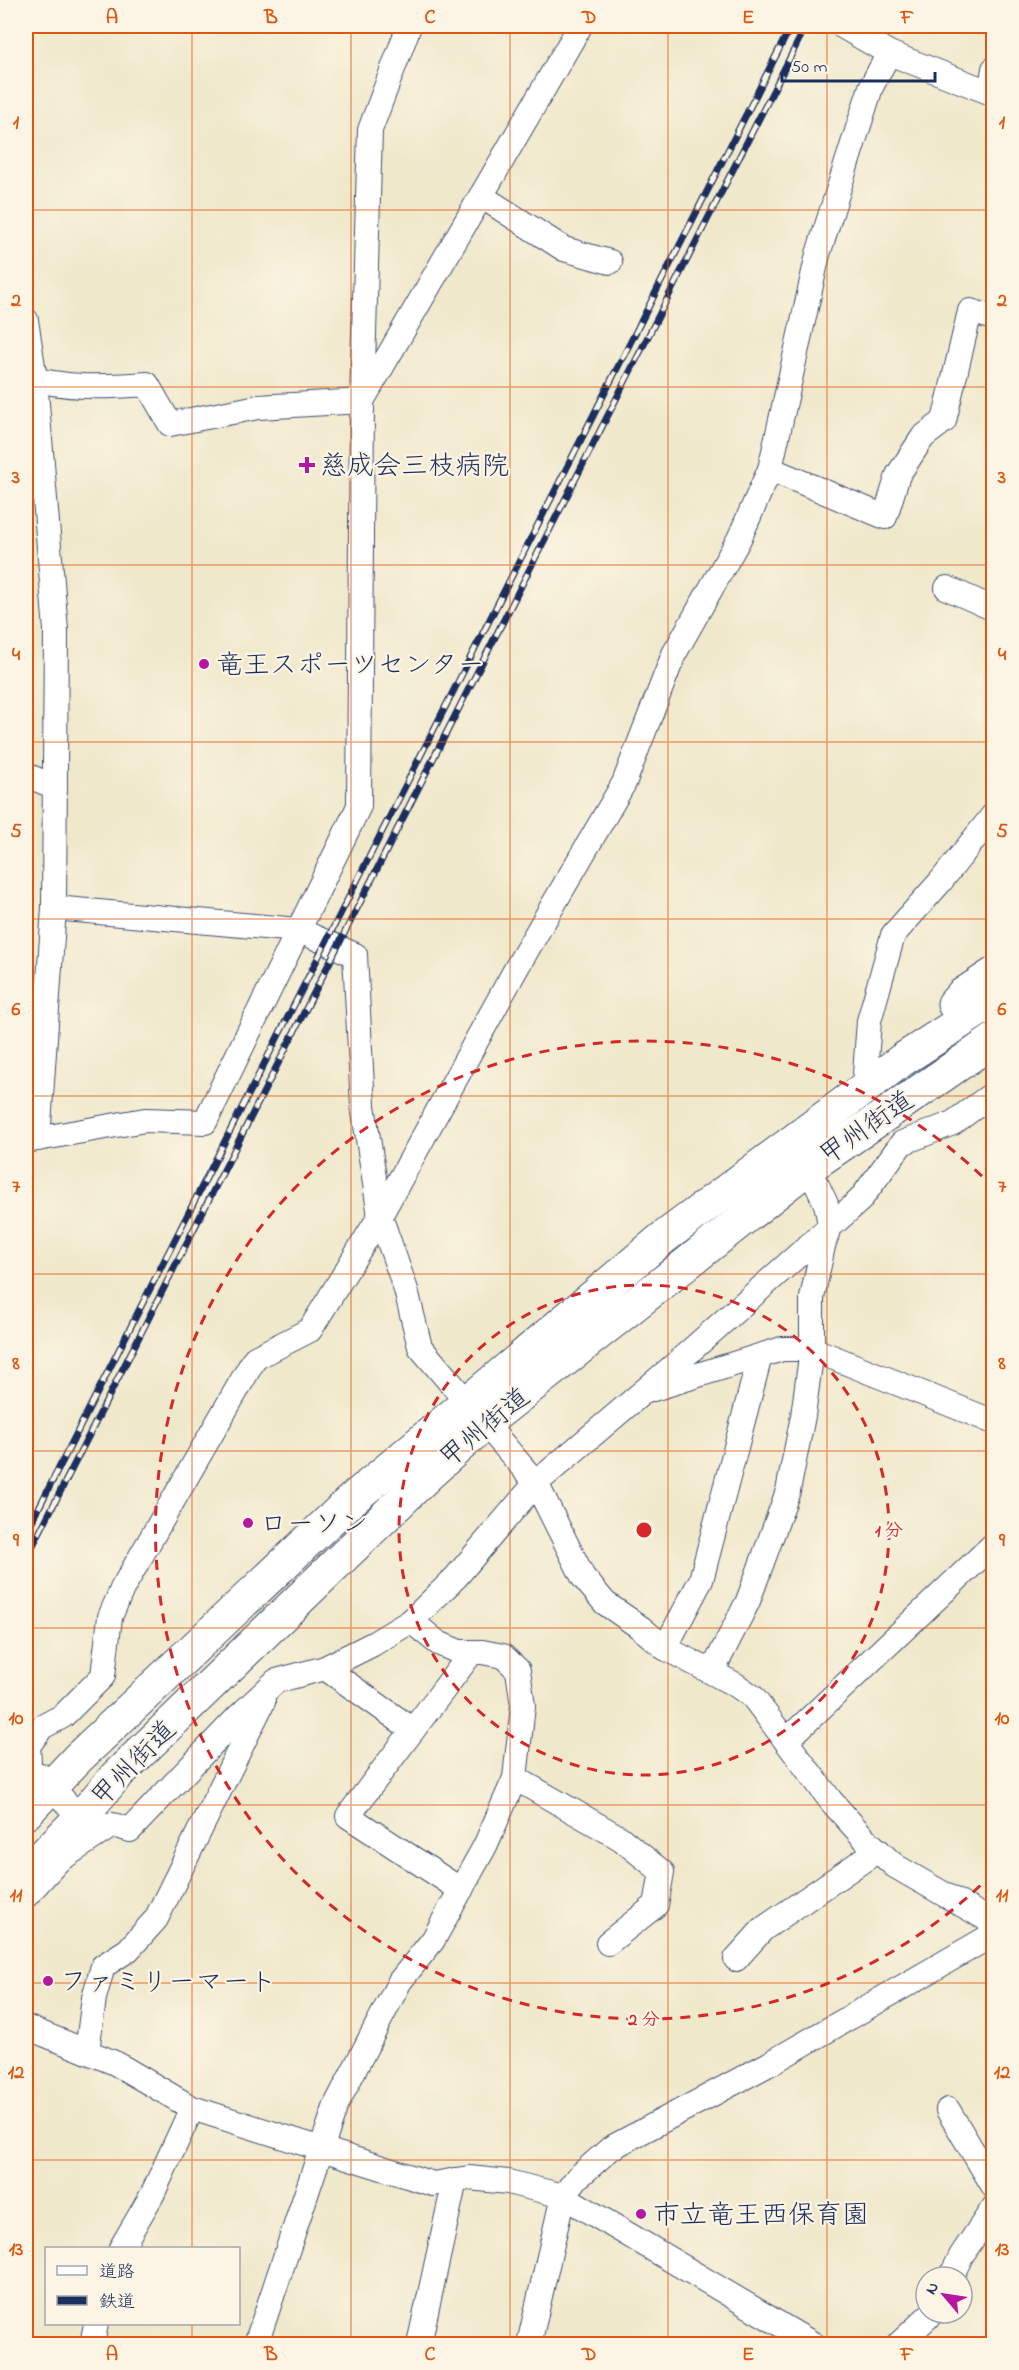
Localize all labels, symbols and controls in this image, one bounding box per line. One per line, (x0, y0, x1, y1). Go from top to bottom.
text: A (106, 4, 118, 33)
text: B (263, 4, 278, 33)
text: C (425, 4, 436, 33)
text: D (581, 4, 596, 33)
text: E (742, 4, 754, 33)
text: F (900, 4, 914, 33)
scale bar (782, 45, 935, 83)
text: 50 m (791, 55, 828, 81)
text: 1 (13, 109, 20, 138)
text: 1 (999, 109, 1006, 138)
text: 2 (10, 287, 21, 316)
text: 2 (996, 287, 1007, 316)
place label: 慈成会三枝病院 (320, 448, 509, 487)
marker: 慈成会三枝病院 (298, 456, 316, 474)
text: 3 (11, 464, 20, 493)
text: 3 (997, 464, 1006, 493)
text: 4 (12, 641, 21, 670)
text: 4 (998, 641, 1007, 670)
place label: 竜王スポーツセンター (216, 647, 484, 686)
marker: 竜王スポーツセンター (197, 657, 211, 671)
text: 5 (10, 818, 22, 847)
text: 5 (996, 818, 1008, 847)
text: 6 (12, 996, 21, 1025)
text: 6 (998, 996, 1007, 1025)
street label: 甲州街道 (812, 1082, 923, 1176)
text: 7 (12, 1173, 21, 1202)
text: 7 (998, 1173, 1007, 1202)
text: 8 (11, 1350, 20, 1379)
text: 8 (997, 1350, 1006, 1379)
street label: 甲州街道 (432, 1379, 540, 1479)
place label: ローソン (260, 1506, 368, 1545)
marker: ローソン (241, 1516, 255, 1530)
text: 1 分 (875, 1519, 903, 1545)
centre of rings (634, 1520, 654, 1540)
text: 9 (12, 1527, 20, 1556)
text: 9 (998, 1527, 1006, 1556)
text: 10 (9, 1705, 24, 1734)
text: 10 (995, 1705, 1010, 1734)
street label: 甲州街道 (83, 1712, 186, 1817)
text: 11 (10, 1882, 23, 1911)
text: 11 (996, 1882, 1009, 1911)
place label: ファミリーマート (60, 1964, 277, 2003)
marker: ファミリーマート (41, 1974, 55, 1988)
text: 2 分 (627, 2008, 660, 2034)
text: 12 (8, 2059, 24, 2088)
text: 12 (994, 2059, 1010, 2088)
place label: 市立竜王西保育園 (653, 2197, 869, 2236)
marker: 市立竜王西保育園 (634, 2207, 648, 2221)
text: 13 (9, 2236, 23, 2265)
text: 13 (995, 2236, 1009, 2265)
legend (45, 2247, 240, 2325)
text: 道路 (99, 2260, 135, 2286)
north arrow (914, 2265, 974, 2325)
text: N (920, 2278, 946, 2299)
text: 鉄道 (99, 2290, 135, 2316)
text: A (106, 2341, 118, 2370)
text: B (263, 2341, 278, 2370)
text: C (425, 2341, 436, 2370)
text: D (581, 2341, 596, 2370)
text: E (742, 2341, 754, 2370)
text: F (900, 2341, 914, 2370)

